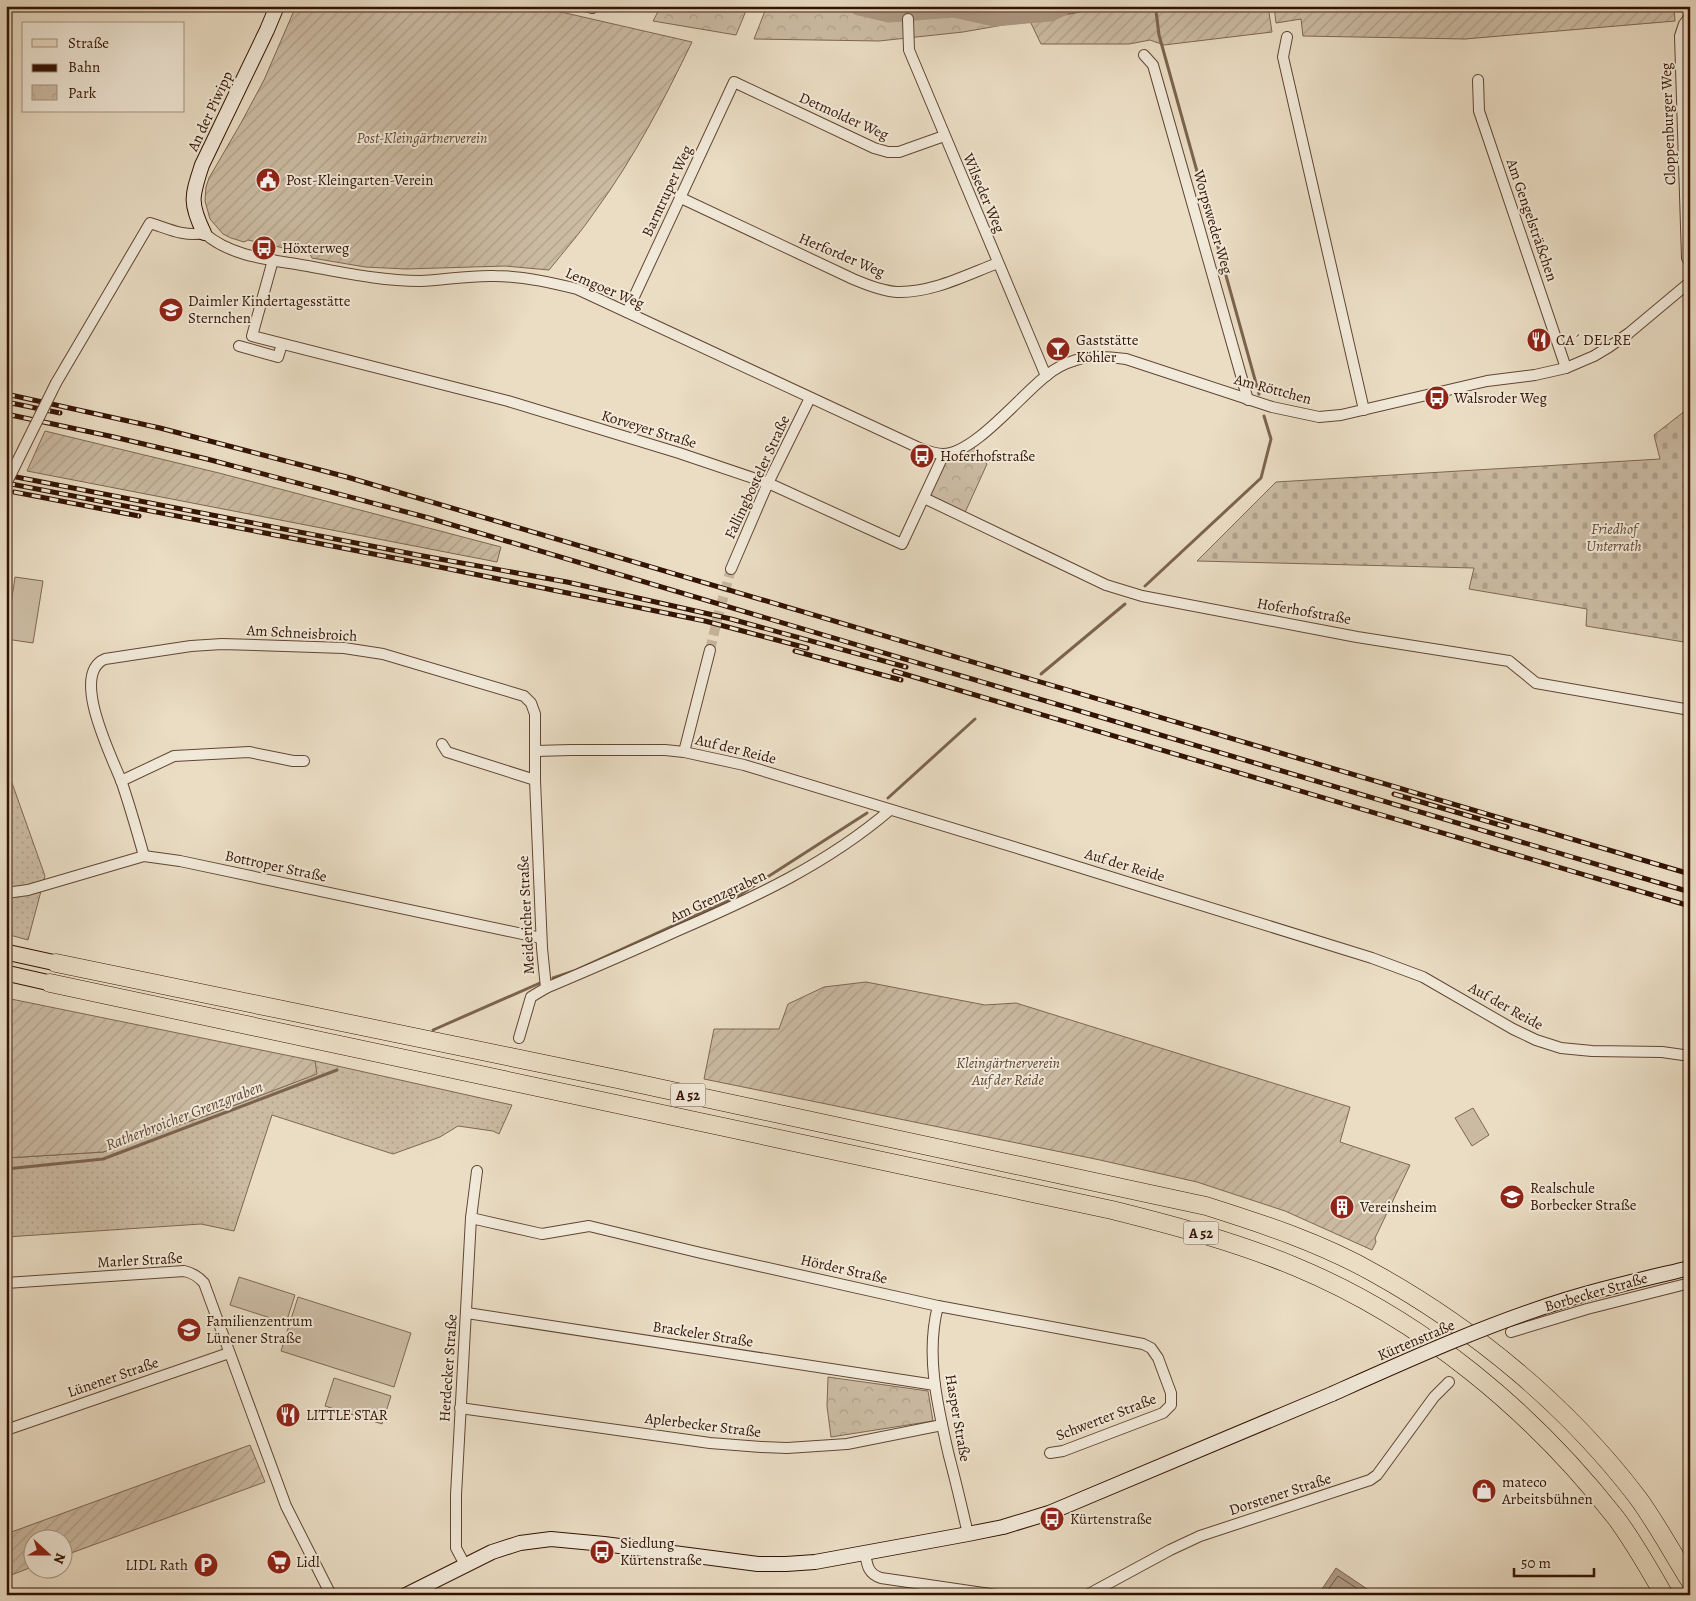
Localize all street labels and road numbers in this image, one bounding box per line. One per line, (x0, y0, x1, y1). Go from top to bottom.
street label: Cloppenburger Weg (1656, 62, 1680, 186)
street label: An der Piwipp (182, 68, 237, 155)
street label: Detmolder Weg (796, 87, 892, 145)
street label: Barntruper Weg (637, 141, 697, 240)
street label: Wilseder Weg (958, 149, 1010, 236)
street label: Am Gengelsträßchen (1501, 155, 1562, 284)
street label: Worpsweder Weg (1188, 167, 1238, 277)
street label: Herforder Weg (796, 228, 889, 282)
street label: Lemgoer Weg (562, 262, 648, 314)
street label: Am Röttchen (1231, 369, 1314, 409)
street label: Korveyer Straße (599, 405, 699, 453)
street label: Fallingbosteler Straße (720, 412, 795, 542)
street label: Hoferhofstraße (1255, 593, 1353, 629)
street label: Am Schneisbroich (245, 620, 358, 646)
street label: Auf der Reide (693, 729, 779, 769)
street label: Auf der Reide (1082, 843, 1168, 887)
street label: Bottroper Straße (223, 845, 329, 887)
street label: Meidericher Straße (513, 855, 539, 975)
street label: Am Grenzgraben (666, 865, 769, 927)
street label: Auf der Reide (1464, 977, 1547, 1035)
road number: A 52 (670, 1084, 706, 1106)
road number: A 52 (1184, 1222, 1218, 1244)
street label: Marler Straße (97, 1248, 183, 1272)
street label: Hörder Straße (799, 1249, 890, 1289)
street label: Borbecker Straße (1542, 1268, 1650, 1316)
street label: Herdecker Straße (434, 1313, 462, 1423)
street label: Kürtenstraße (1374, 1315, 1458, 1365)
street label: Brackeler Straße (651, 1316, 755, 1352)
street label: Lünener Straße (65, 1352, 162, 1402)
street label: Hasper Straße (940, 1373, 976, 1464)
street label: Schwerter Straße (1053, 1389, 1159, 1445)
street label: Aplerbecker Straße (643, 1408, 762, 1442)
street label: Dorstener Straße (1226, 1468, 1334, 1520)

